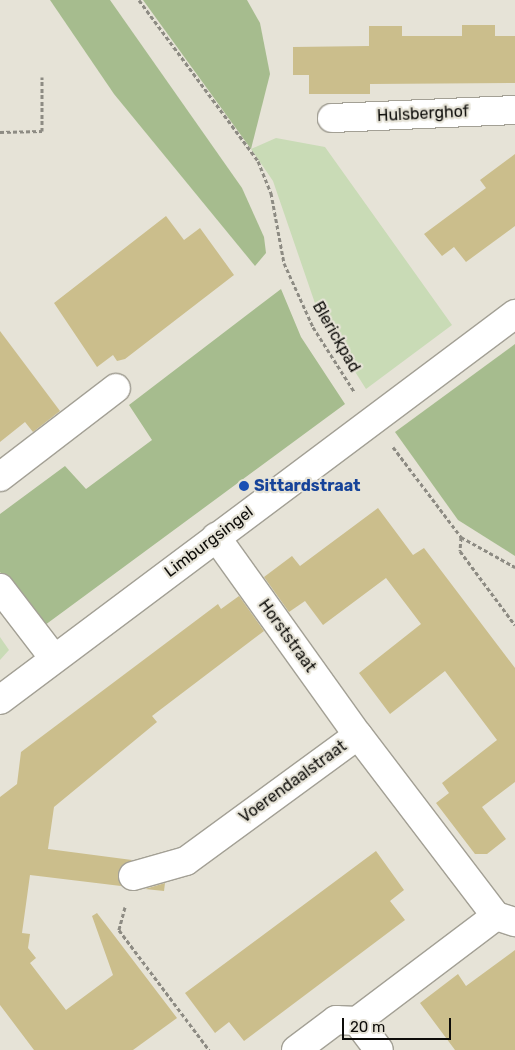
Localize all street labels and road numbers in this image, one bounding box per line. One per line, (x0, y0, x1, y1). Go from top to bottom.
street label: Hulsberghof (377, 102, 469, 126)
street label: Blerickpad (308, 298, 364, 376)
street label: Limburgsingel (161, 502, 257, 582)
street label: Horststraat (254, 596, 320, 676)
street label: Voerendaalstraat (236, 737, 350, 827)

